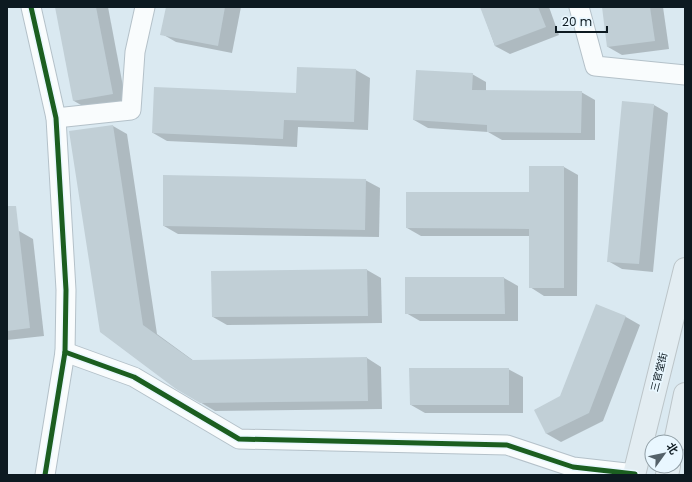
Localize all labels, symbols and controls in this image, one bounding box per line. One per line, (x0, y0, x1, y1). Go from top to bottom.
scale bar (556, 8, 607, 34)
text: 20 m (562, 13, 592, 30)
street label: 三官堂街 (647, 351, 671, 393)
north arrow (644, 434, 684, 474)
text: 北 (663, 440, 682, 458)

